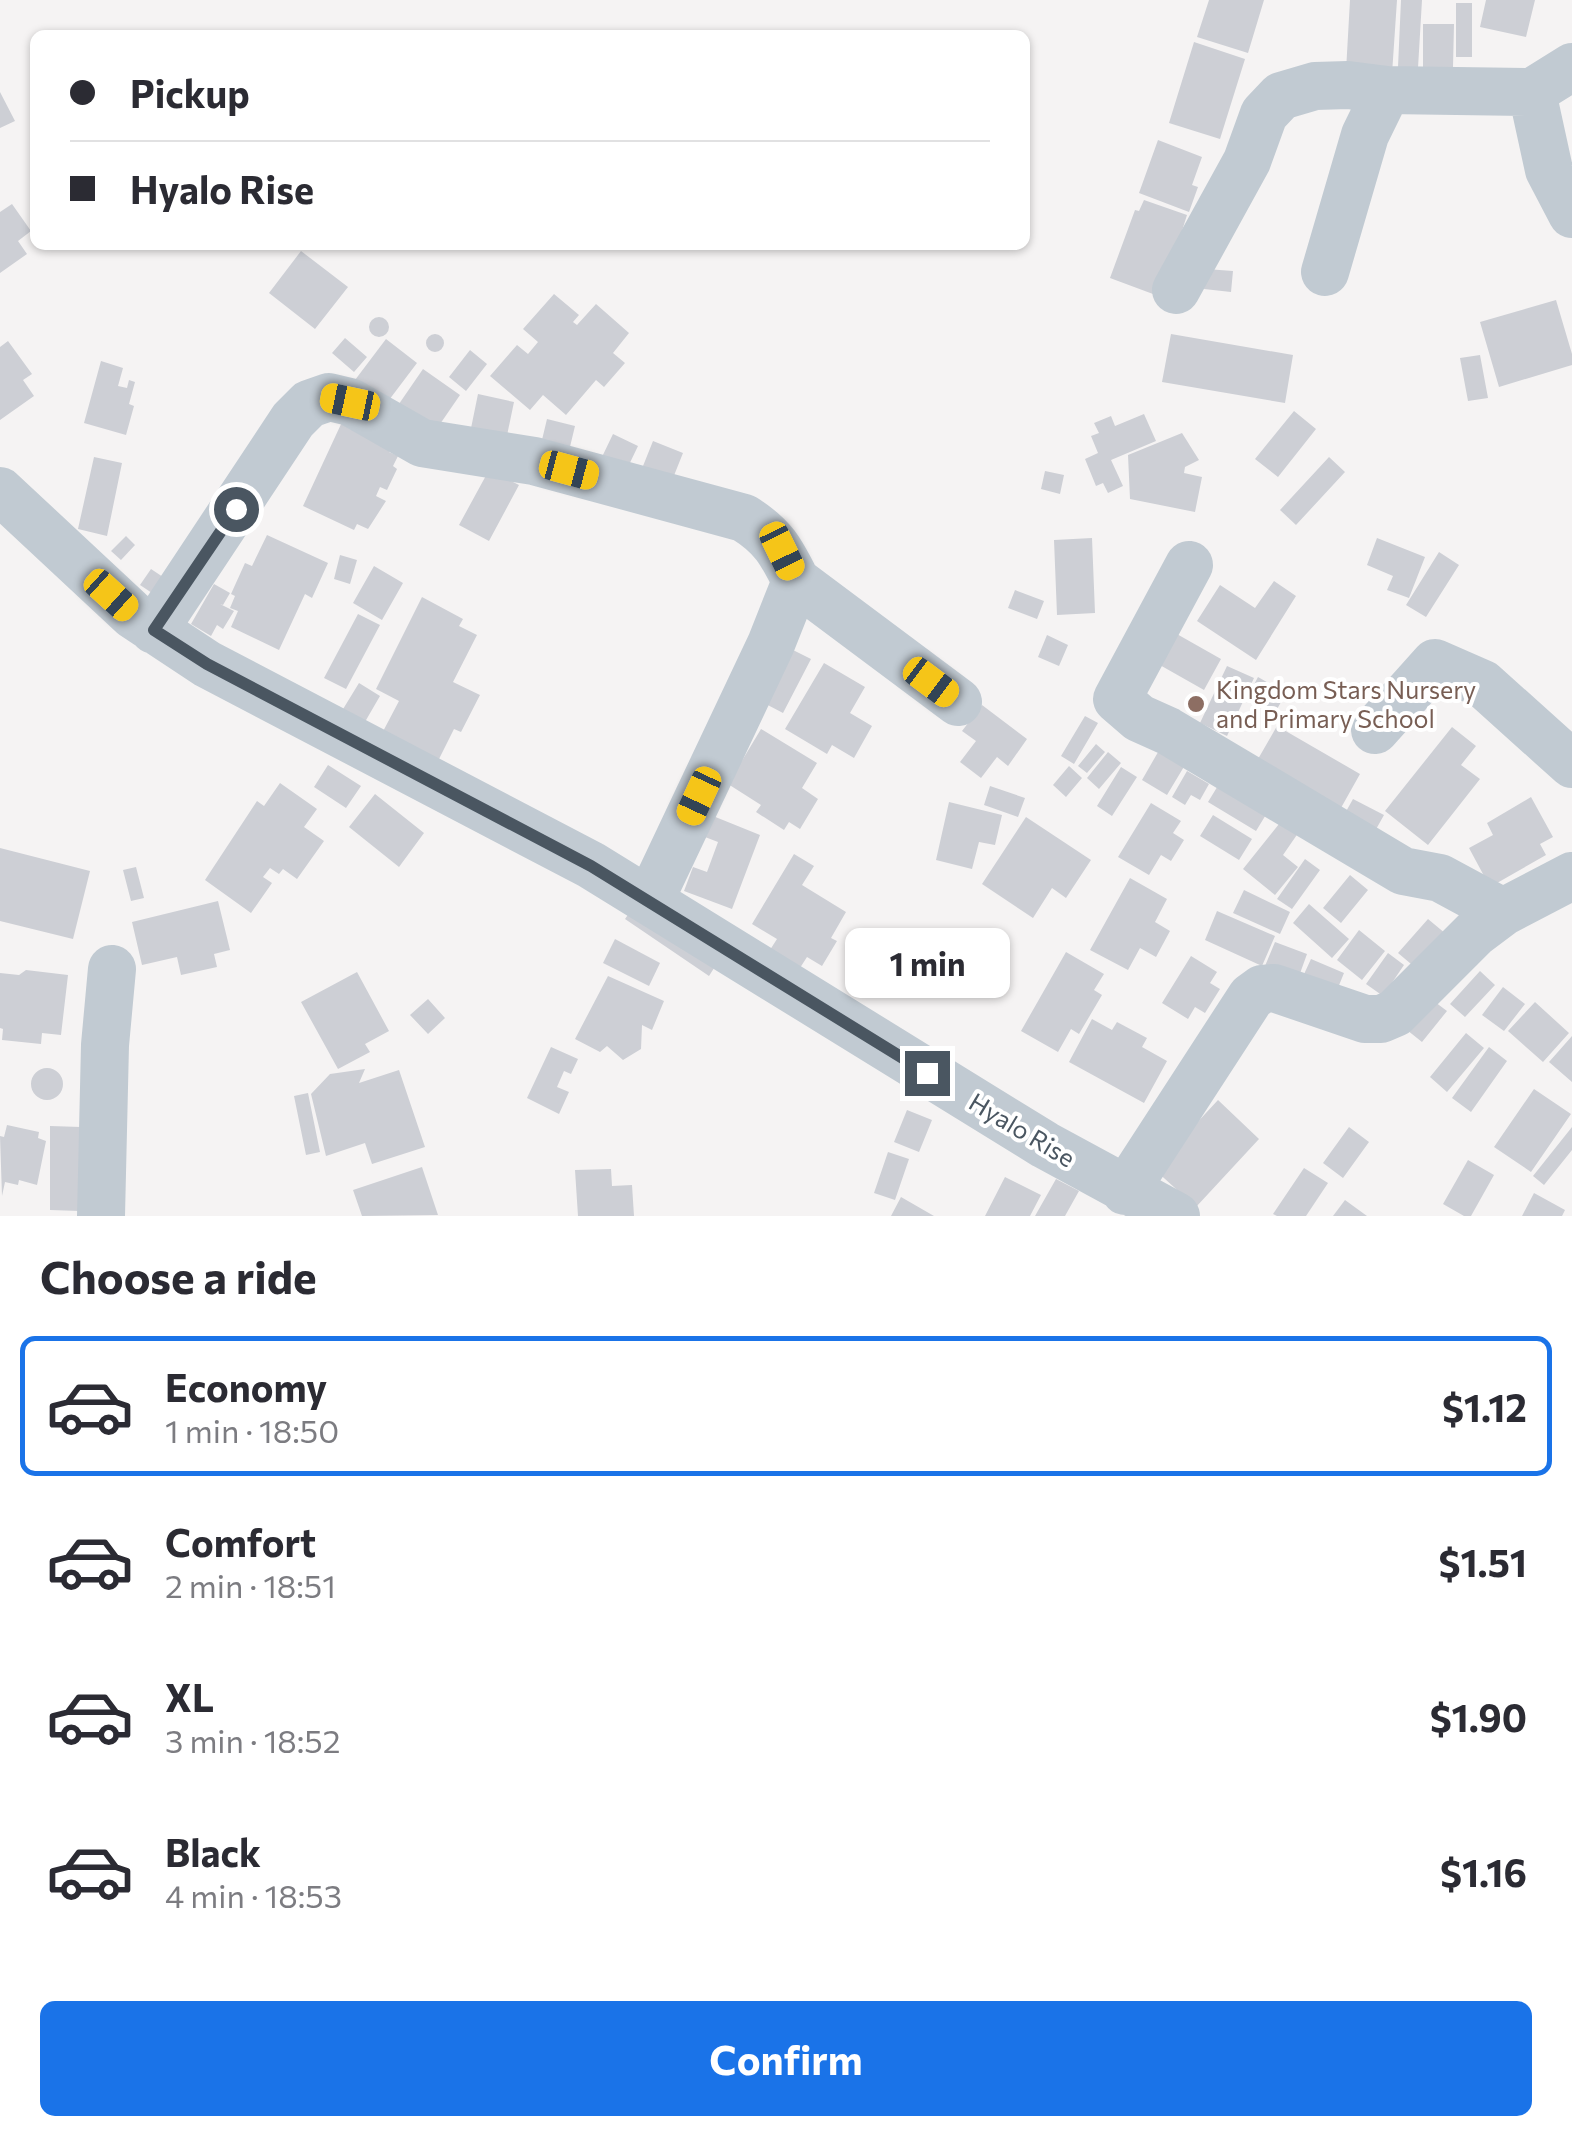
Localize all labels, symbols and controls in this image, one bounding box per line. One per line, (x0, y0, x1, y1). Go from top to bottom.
text: Pickup (130, 69, 250, 116)
text: Hyalo Rise (130, 165, 314, 212)
car (318, 381, 382, 423)
car (536, 448, 602, 492)
route start (214, 487, 259, 532)
car (755, 517, 809, 585)
car (79, 564, 143, 626)
car (898, 652, 964, 712)
place label: Kingdom Stars Nursery and Primary School (1216, 674, 1476, 733)
marker: Kingdom Stars Nursery and Primary School (1185, 693, 1207, 715)
car (673, 762, 725, 830)
callout: 1 min (844, 928, 1010, 998)
text: 1 min (890, 943, 965, 983)
route end (905, 1051, 950, 1096)
street label: Hyalo Rise (964, 1086, 1081, 1172)
text: Choose a ride (40, 1248, 317, 1303)
icon: car (45, 1361, 135, 1451)
text: Economy (165, 1363, 327, 1410)
text: $1.12 (1442, 1383, 1527, 1430)
text: 1 min · 18:50 (165, 1410, 339, 1450)
icon: car (45, 1516, 135, 1606)
text: Comfort (165, 1518, 316, 1565)
text: $1.51 (1439, 1538, 1527, 1585)
text: 2 min · 18:51 (165, 1565, 336, 1605)
icon: car (45, 1671, 135, 1761)
text: XL (165, 1673, 214, 1720)
text: $1.90 (1430, 1693, 1527, 1740)
text: 3 min · 18:52 (165, 1720, 340, 1760)
icon: car (45, 1826, 135, 1916)
text: Black (165, 1828, 261, 1875)
text: $1.16 (1440, 1848, 1527, 1895)
text: 4 min · 18:53 (165, 1875, 342, 1915)
button: Confirm (40, 2001, 1532, 2116)

